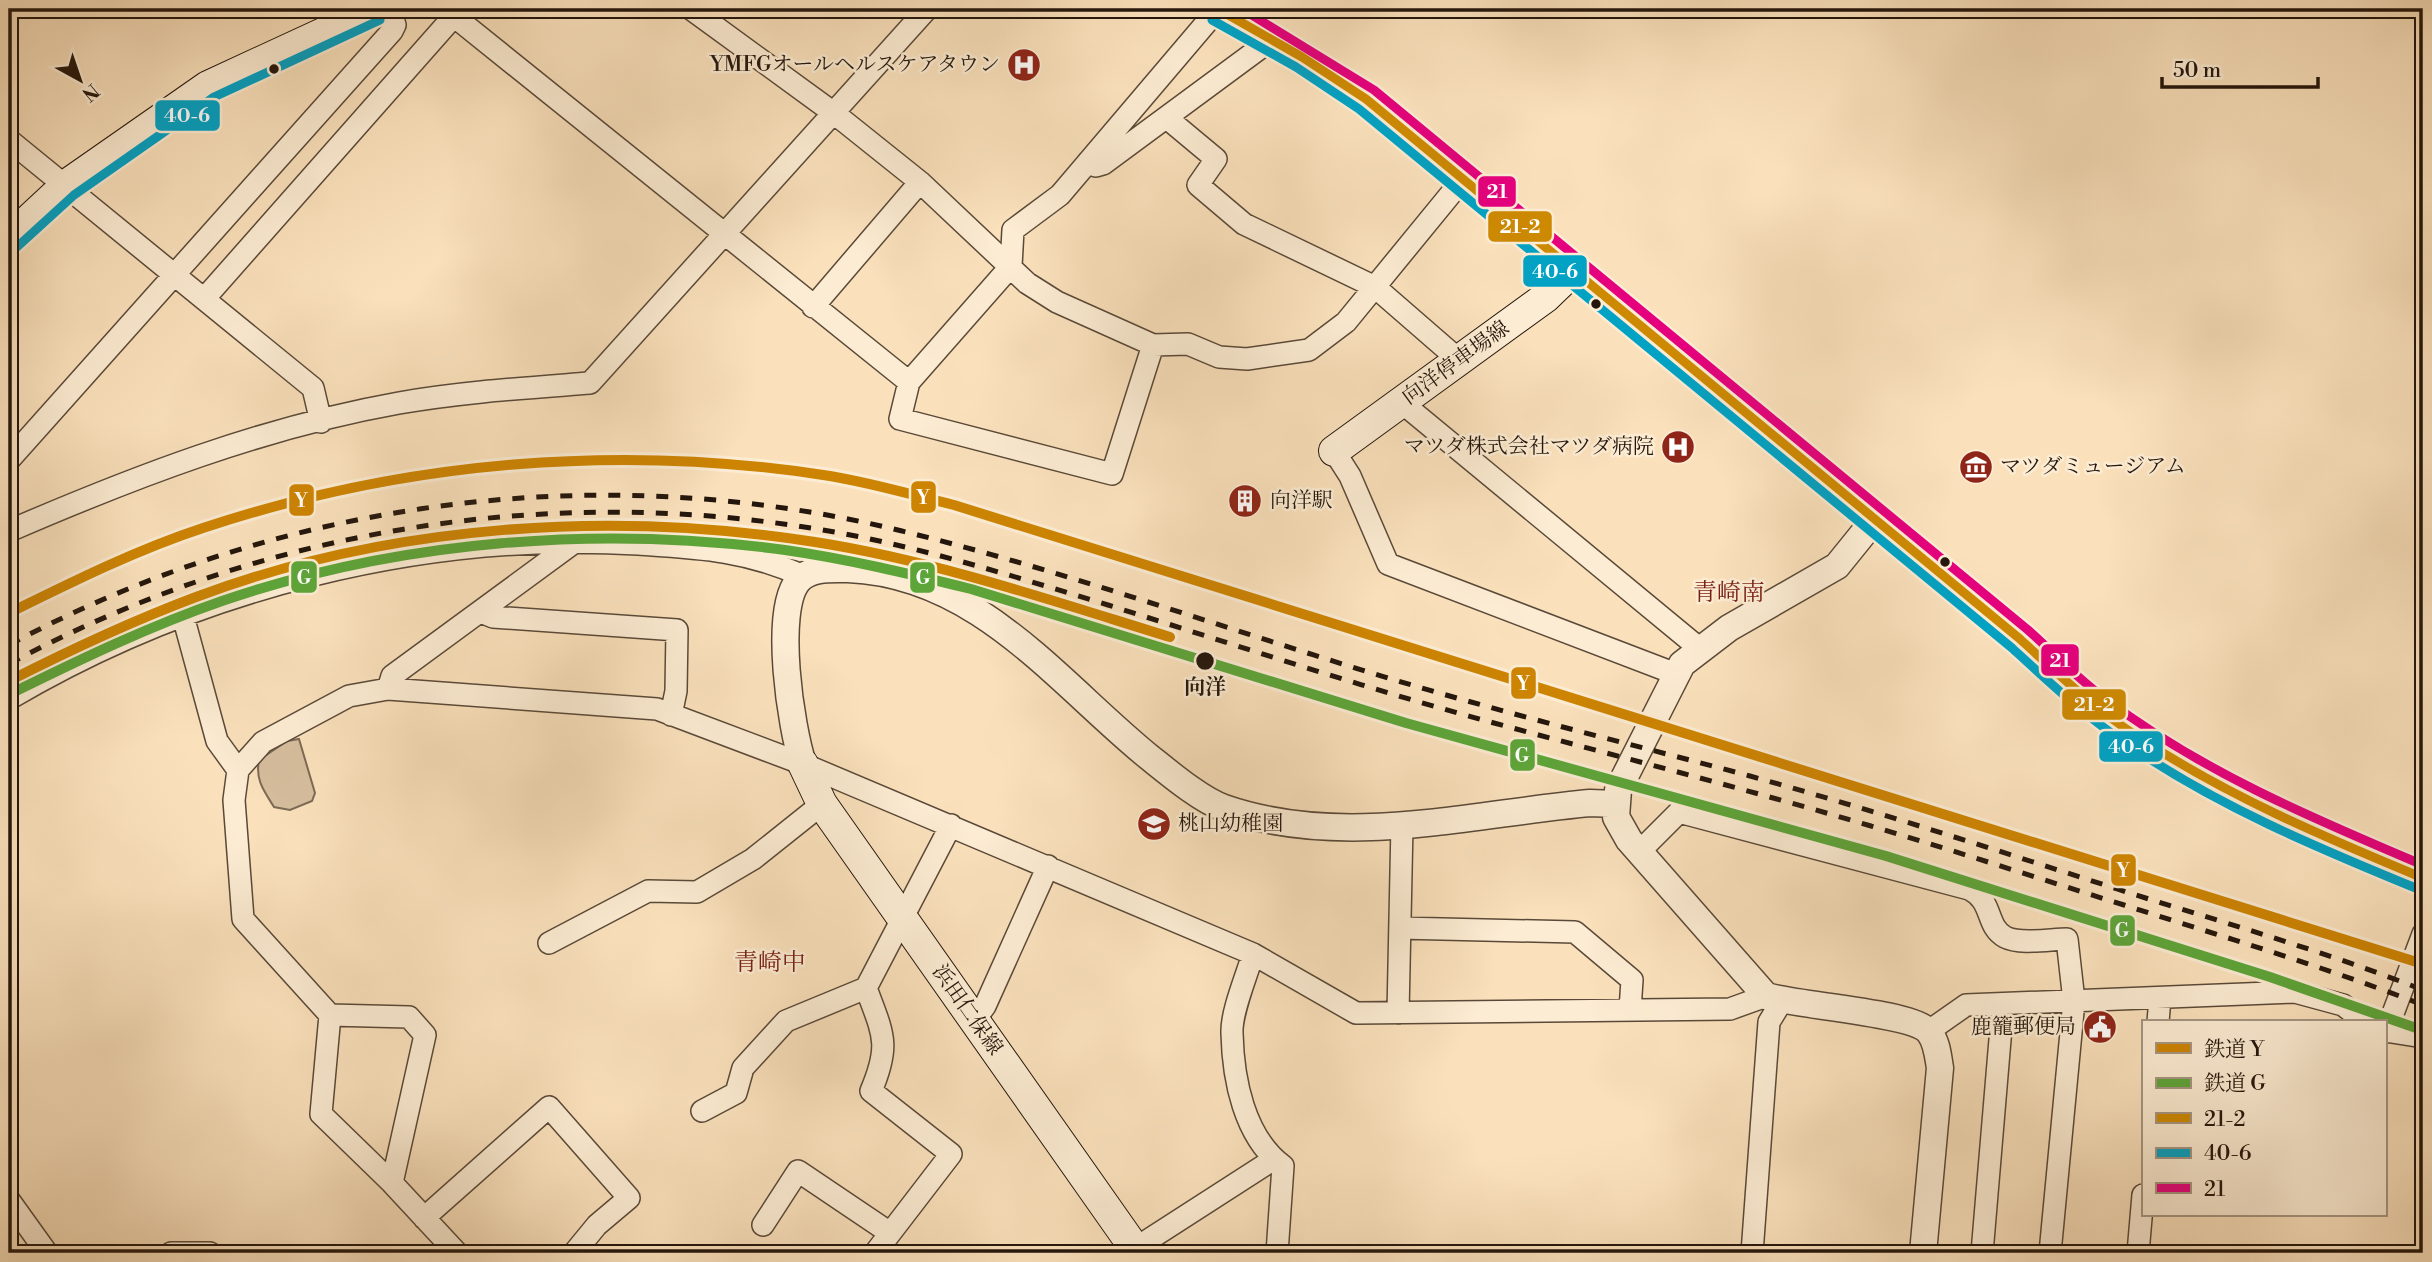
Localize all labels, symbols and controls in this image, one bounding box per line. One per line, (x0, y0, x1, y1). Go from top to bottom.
north arrow (46, 46, 116, 116)
hospital icon: YMFGオールヘルスケアタウン (1005, 46, 1043, 84)
scale bar (2162, 46, 2318, 90)
place label: YMFGオールヘルスケアタウン (709, 52, 1000, 78)
text: 50 m (2173, 58, 2221, 84)
unlabelled marker (267, 62, 281, 76)
text: N (77, 78, 104, 106)
line badge: 40-6 (154, 99, 221, 132)
text: 40-6 (164, 104, 210, 128)
line badge: 21 (1477, 175, 1517, 208)
text: 21 (1486, 180, 1508, 204)
line badge: 21-2 (1487, 210, 1553, 243)
text: 21-2 (1500, 215, 1540, 239)
line badge: 40-6 (1522, 254, 1588, 288)
text: 40-6 (1532, 260, 1578, 284)
unlabelled marker (1589, 297, 1603, 311)
street label: 向洋停車場線 (1397, 315, 1515, 411)
hospital icon: マツダ株式会社マツダ病院 (1659, 428, 1697, 466)
place label: マツダ株式会社マツダ病院 (1404, 434, 1654, 460)
museum icon: マツダミュージアム (1957, 448, 1995, 486)
place label: マツダミュージアム (2000, 454, 2186, 480)
line badge: Y (910, 480, 937, 514)
building icon: 向洋駅 (1226, 482, 1264, 520)
line badge: Y (288, 483, 315, 517)
text: Y (916, 486, 931, 510)
place label: 向洋駅 (1270, 488, 1333, 514)
text: Y (294, 489, 309, 513)
unlabelled marker (1938, 555, 1952, 569)
line badge: G (290, 560, 318, 594)
line badge: G (909, 561, 936, 594)
text: G (296, 566, 312, 590)
text: G (915, 566, 931, 590)
district label: 青崎南 (1693, 578, 1765, 608)
line badge: 21 (2040, 643, 2080, 677)
text: 21 (2049, 649, 2071, 673)
marker: 向洋 (1194, 650, 1216, 672)
line badge: Y (1510, 666, 1537, 700)
text: Y (1516, 672, 1531, 696)
place label: 向洋 (1184, 675, 1226, 701)
line badge: 21-2 (2061, 688, 2127, 721)
text: 21-2 (2074, 693, 2114, 717)
line badge: 40-6 (2098, 730, 2164, 763)
text: 40-6 (2108, 735, 2154, 759)
line badge: G (1509, 738, 1536, 772)
text: G (1514, 744, 1530, 768)
school or university icon: 桃山幼稚園 (1135, 805, 1173, 843)
place label: 桃山幼稚園 (1178, 811, 1283, 837)
line badge: Y (2110, 853, 2137, 887)
text: Y (2116, 859, 2131, 883)
line badge: G (2109, 914, 2136, 947)
text: G (2114, 919, 2130, 943)
district label: 青崎中 (734, 948, 806, 978)
street label: 浜田仁保線 (926, 960, 1008, 1060)
public building icon: 鹿籠郵便局 (2081, 1008, 2119, 1046)
place label: 鹿籠郵便局 (1971, 1014, 2076, 1040)
legend (2142, 1020, 2386, 1216)
text: 鉄道 Y (2204, 1037, 2265, 1063)
text: 鉄道 G (2204, 1071, 2266, 1097)
text: 21-2 (2204, 1107, 2246, 1133)
text: 40-6 (2204, 1141, 2252, 1167)
text: 21 (2204, 1177, 2225, 1203)

